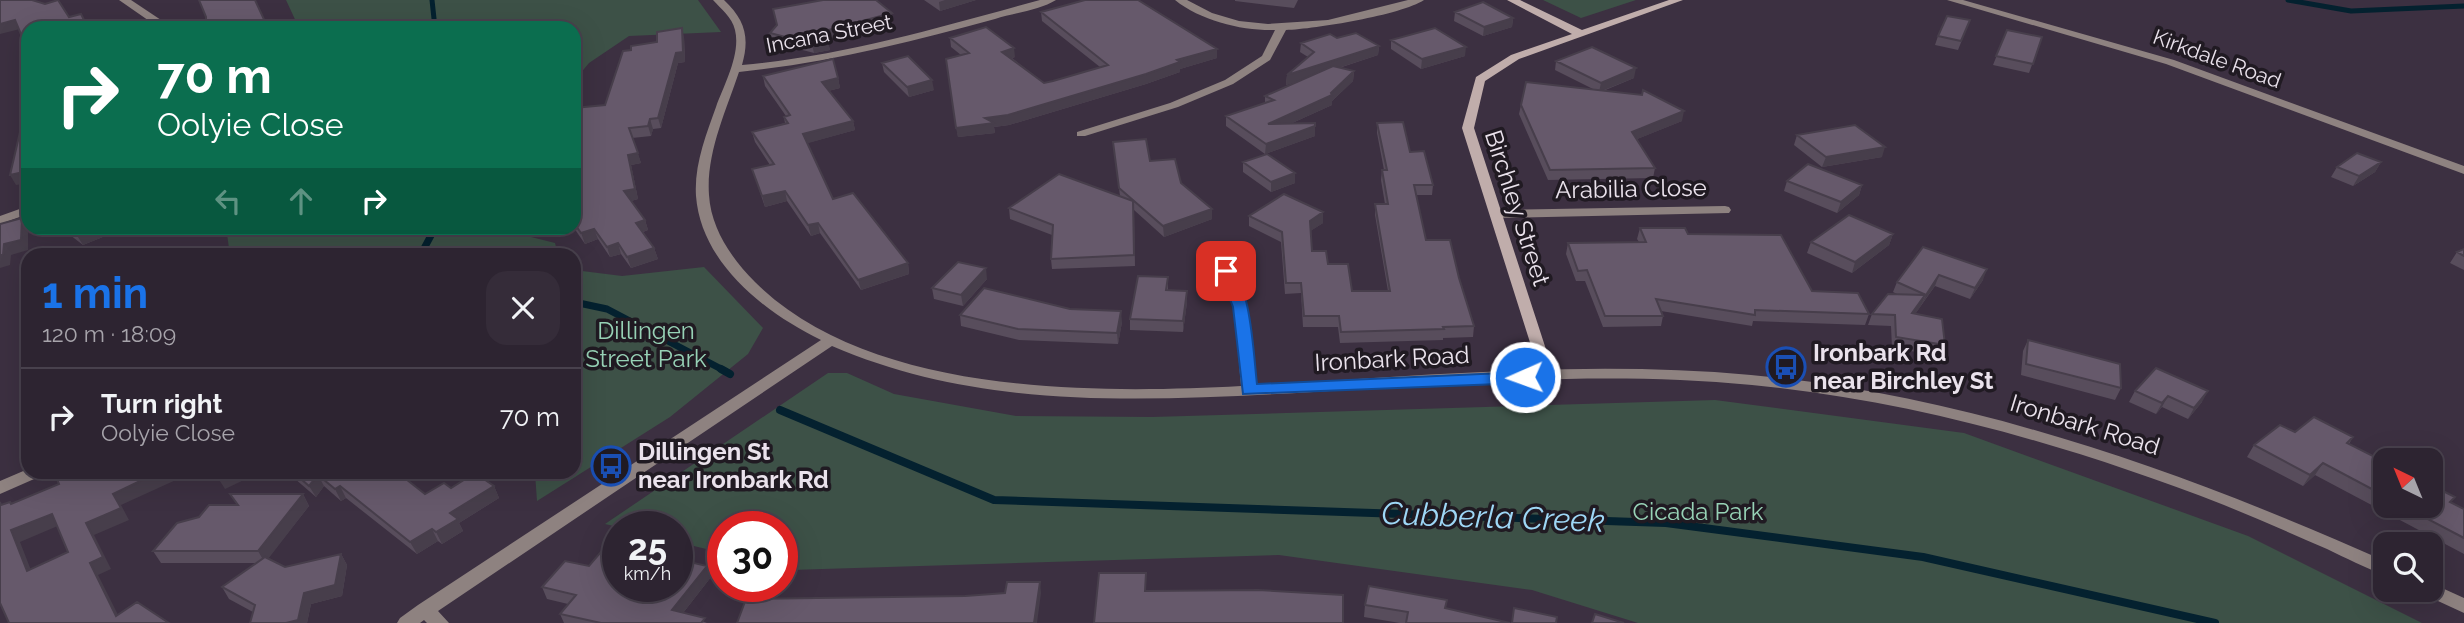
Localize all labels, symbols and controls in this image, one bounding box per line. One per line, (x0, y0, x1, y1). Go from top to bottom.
street label: Incana Street (764, 9, 894, 58)
street label: Kirkdale Road (2150, 24, 2285, 93)
text: 70 m (157, 47, 272, 104)
icon: right (42, 49, 133, 140)
text: Oolyie Close (157, 106, 343, 143)
street label: Birchley Street (1479, 126, 1556, 289)
street label: Arabilia Close (1555, 173, 1707, 204)
icon: left (209, 182, 247, 220)
icon: ahead (282, 182, 320, 220)
icon: right (355, 182, 393, 220)
pin (1196, 241, 1256, 301)
icon: arrive (1207, 252, 1245, 290)
text: 1 min (42, 269, 148, 318)
button: close (486, 271, 560, 345)
park label: Dillingen Street Park (585, 316, 707, 373)
text: 120 m · 18:09 (42, 320, 176, 347)
place label: Ironbark Rd near Birchley St (1813, 338, 1993, 395)
street label: Ironbark Road (1314, 340, 1470, 377)
position arrow (1488, 340, 1562, 414)
bus stop icon: Ironbark Rd near Birchley St (1765, 346, 1807, 388)
street label: Ironbark Road (2007, 388, 2163, 461)
text: Turn right (101, 389, 222, 419)
icon: right (42, 398, 80, 436)
text: 70 m (500, 402, 560, 432)
text: Oolyie Close (101, 419, 235, 446)
place label: Dillingen St near Ironbark Rd (638, 437, 829, 494)
bus stop icon: Dillingen St near Ironbark Rd (590, 445, 632, 487)
north arrow (2373, 448, 2443, 518)
map controls (2373, 448, 2443, 602)
water label: Cubberla Creek (1381, 494, 1605, 539)
park label: Cicada Park (1632, 497, 1764, 526)
speed limit sign: 30 (707, 511, 798, 602)
text: 25 (628, 527, 667, 568)
button: search (2373, 532, 2443, 602)
text: km/h (624, 563, 671, 584)

